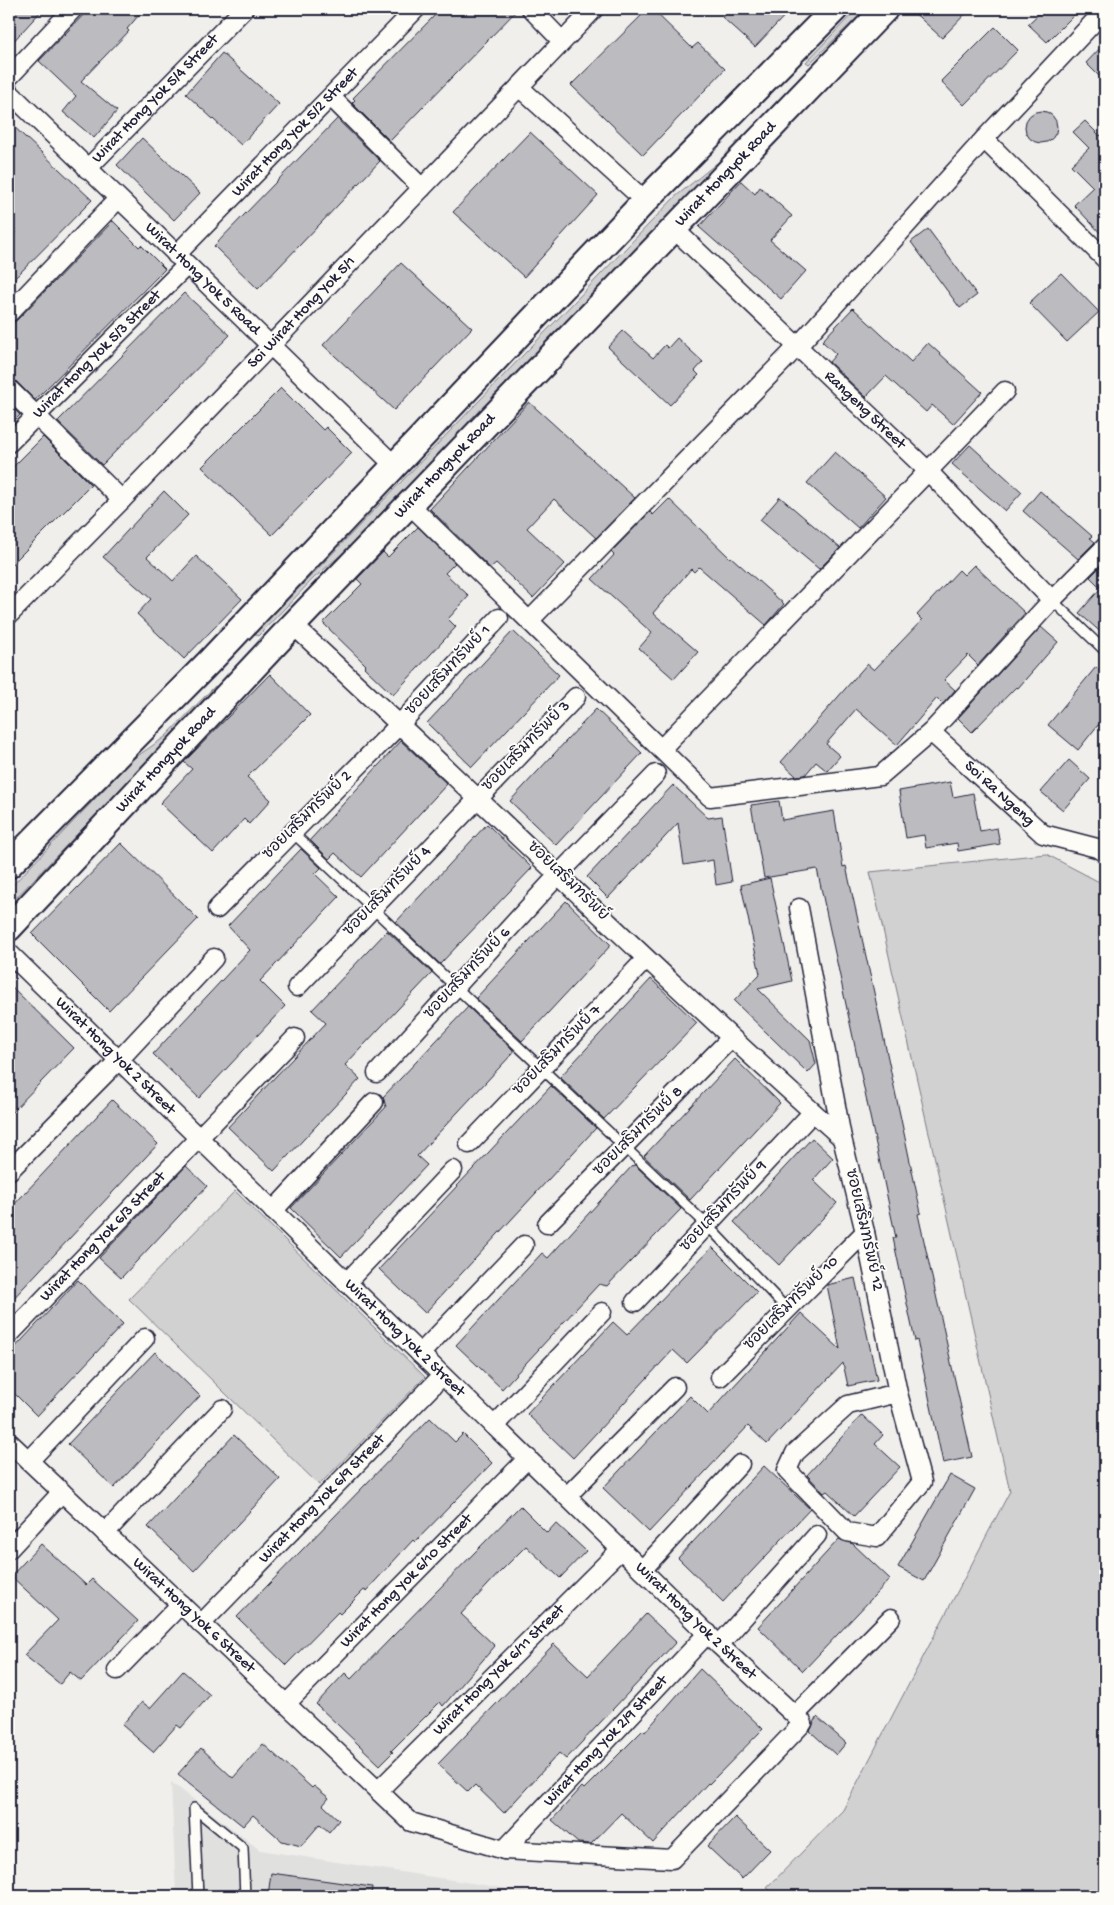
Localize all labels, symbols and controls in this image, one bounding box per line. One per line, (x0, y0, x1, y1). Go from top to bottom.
street label: Wirat Hong Yok 5/4 Street (88, 30, 224, 167)
street label: Wirat Hong Yok 5/2 Street (228, 63, 364, 201)
street label: Wirat Hongyok Road (671, 117, 782, 231)
street label: Wirat Hong Yok 5 Road (140, 219, 265, 341)
street label: Soi Wirat Hong Yok 5/1 (244, 253, 360, 373)
street label: Wirat Hong Yok 5/3 Street (29, 285, 167, 423)
street label: Rangeng Street (820, 367, 910, 455)
street label: Wirat Hongyok Road (391, 409, 501, 523)
street label: ซอยเสริมทรัพย์ 1 (399, 618, 496, 720)
street label: ซอยเสริมทรัพย์ 3 (475, 694, 575, 796)
street label: Wirat Hongyok Road (112, 702, 222, 817)
street label: Soi Ra Ngeng (960, 757, 1038, 831)
street label: ซอยเสริมทรัพย์ 2 (256, 764, 357, 865)
street label: ซอยเสริมทรัพย์ (522, 835, 615, 926)
street label: ซอยเสริมทรัพย์ 4 (337, 839, 436, 941)
street label: ซอยเสริมทรัพย์ 6 (417, 920, 516, 1024)
street label: Wirat Hong Yok 2 Street (51, 993, 180, 1120)
street label: ซอยเสริมทรัพย์ 7 (506, 998, 607, 1100)
street label: ซอยเสริมทรัพย์ 8 (587, 1079, 688, 1181)
street label: ซอยเสริมทรัพย์ 9 (673, 1154, 771, 1257)
street label: ซอยเสริมทรัพย์ 12 (840, 1166, 891, 1293)
street label: Wirat Hong Yok 6/3 Street (36, 1167, 171, 1306)
street label: ซอยเสริมทรัพย์ 10 (737, 1249, 843, 1355)
street label: Wirat Hong Yok 2 Street (340, 1275, 470, 1402)
street label: Wirat Hong Yok 6/9 Street (255, 1429, 390, 1568)
street label: Wirat Hong Yok 6/10 Street (337, 1509, 478, 1652)
street label: Wirat Hong Yok 6 Street (128, 1554, 259, 1679)
street label: Wirat Hong Yok 2 Street (631, 1559, 761, 1685)
street label: Wirat Hong Yok 6/11 Street (429, 1600, 570, 1740)
street label: Wirat Hong Yok 2/9 Street (540, 1671, 673, 1811)

